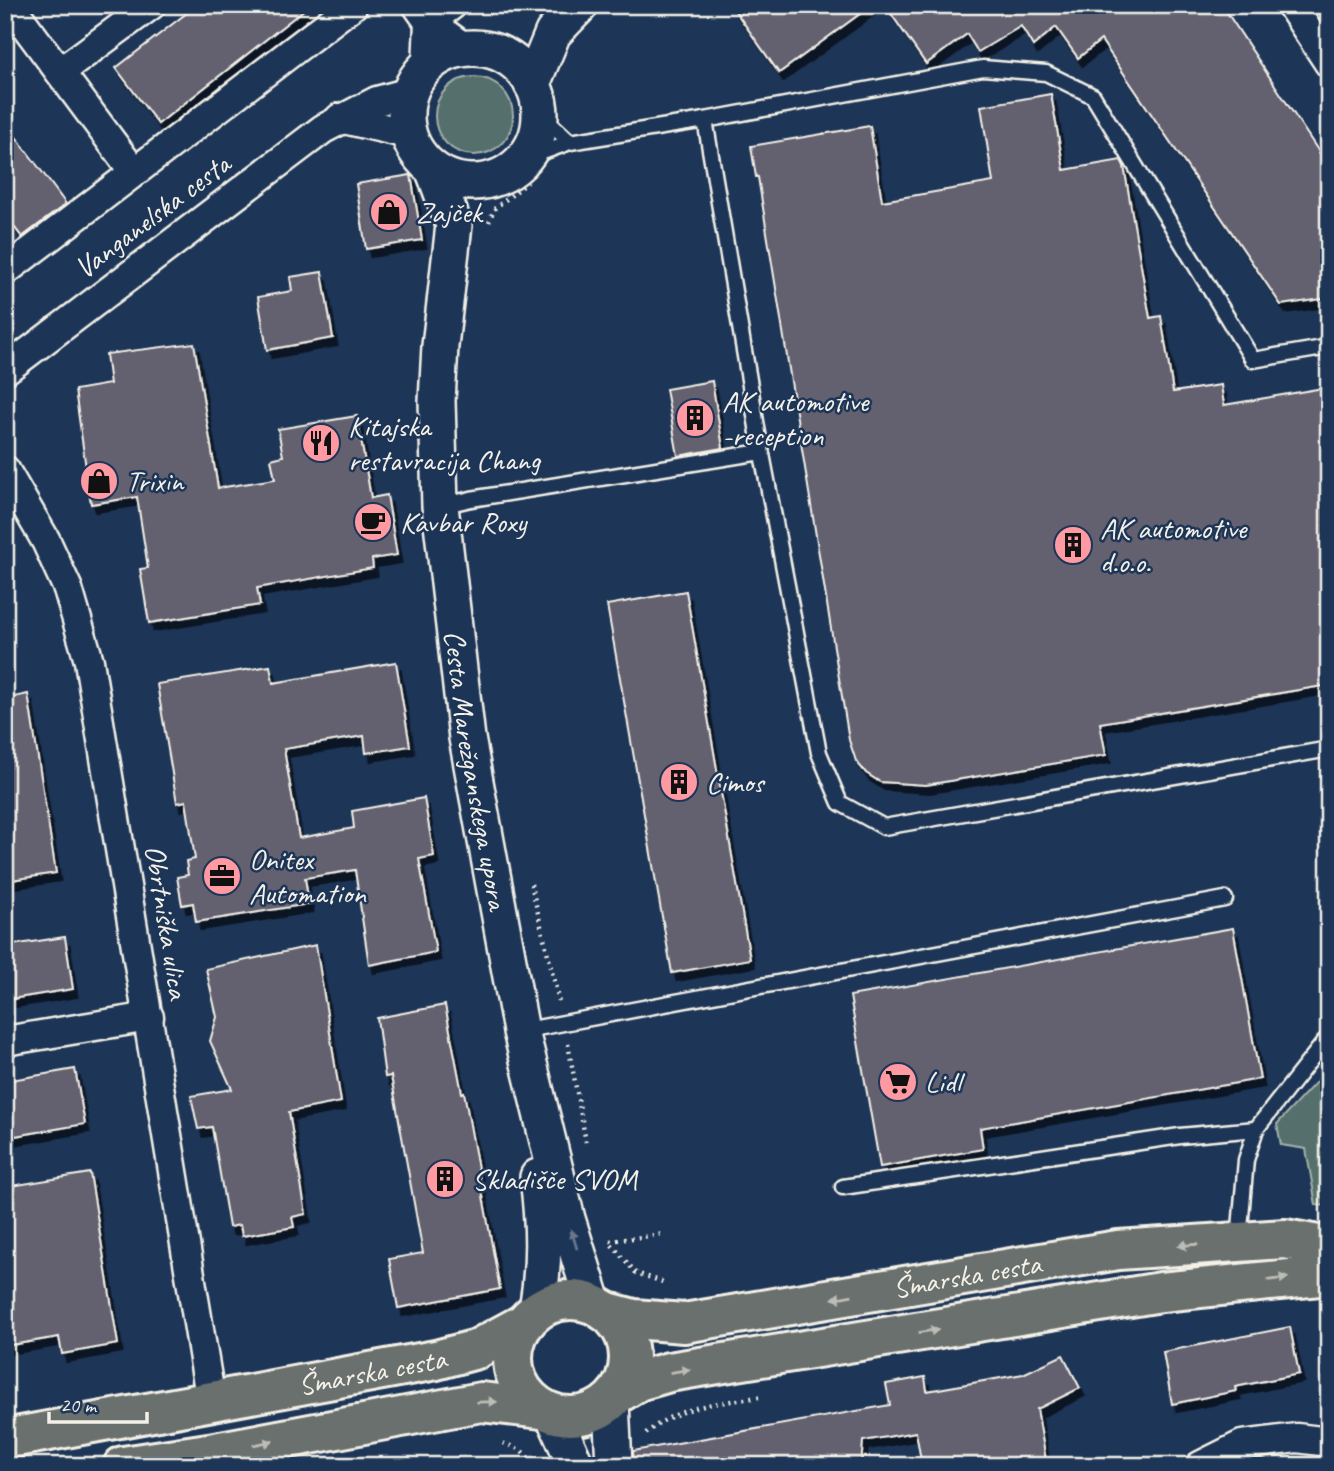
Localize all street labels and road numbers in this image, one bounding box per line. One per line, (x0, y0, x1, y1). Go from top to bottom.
street label: Vanganelska cesta (67, 143, 240, 287)
street label: Cesta Marežganskega upora (436, 628, 518, 915)
street label: Obrtniška ulica (136, 842, 198, 1004)
street label: Šmarska cesta (890, 1244, 1045, 1307)
street label: Šmarska cesta (295, 1339, 452, 1404)

